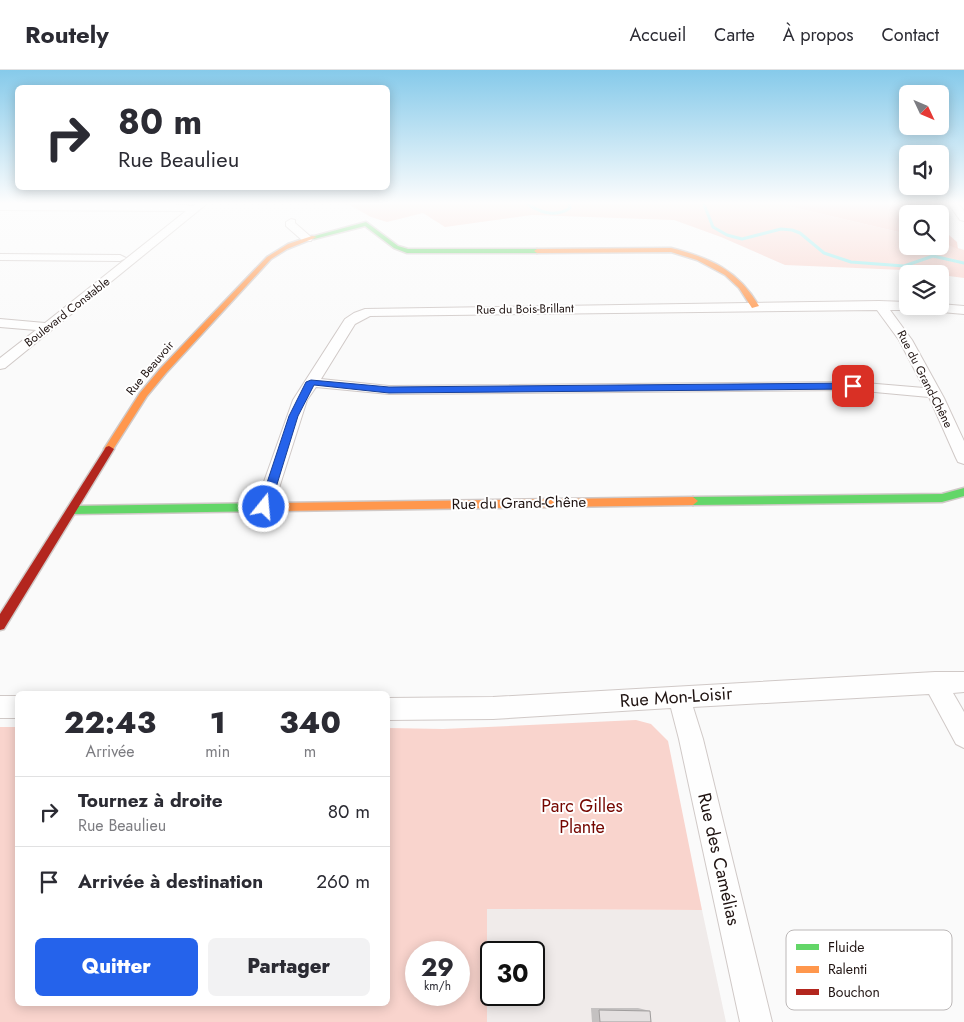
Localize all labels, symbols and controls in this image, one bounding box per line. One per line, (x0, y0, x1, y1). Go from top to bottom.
text: Routely (25, 17, 109, 52)
text: Accueil (629, 22, 686, 48)
text: Carte (714, 22, 755, 48)
text: À propos (783, 22, 853, 48)
text: Contact (881, 22, 939, 48)
north arrow (899, 85, 949, 135)
map controls (899, 85, 949, 315)
text: 80 m (118, 97, 202, 147)
icon: right (35, 105, 100, 170)
text: Rue Beaulieu (118, 143, 239, 175)
button: sound (899, 145, 949, 195)
button: search (899, 205, 949, 255)
button: layers (899, 265, 949, 315)
street label: Boulevard Constable (20, 273, 114, 351)
street label: Rue du Bois-Brillant (476, 299, 574, 319)
street label: Rue du Grand-Chêne (893, 327, 957, 431)
street label: Rue Beauvoir (122, 336, 179, 399)
pin (832, 365, 874, 407)
icon: arrive (839, 372, 867, 400)
position arrow (237, 480, 289, 532)
street label: Rue du Grand-Chêne (452, 491, 587, 515)
street label: Rue Mon-Loisir (619, 680, 734, 714)
text: 22:43 (64, 701, 156, 744)
text: 1 (210, 701, 226, 744)
text: 340 (279, 701, 341, 744)
text: Arrivée (86, 740, 135, 763)
text: min (205, 740, 230, 763)
text: m (304, 740, 316, 763)
text: Tournez à droite (78, 787, 223, 814)
street label: Rue des Camélias (691, 790, 747, 928)
park label: Parc Gilles Plante (541, 793, 623, 840)
icon: right (35, 798, 63, 826)
text: 80 m (328, 798, 370, 825)
text: Rue Beaulieu (78, 814, 166, 837)
icon: arrive (35, 868, 63, 896)
text: Arrivée à destination (78, 868, 263, 895)
text: 260 m (316, 868, 370, 895)
legend (786, 930, 952, 1010)
text: Fluide (828, 937, 864, 957)
button: Quitter (35, 938, 198, 996)
button: Partager (208, 938, 370, 996)
speed limit sign: 30 (480, 941, 545, 1006)
text: 29 (421, 949, 454, 985)
text: Ralenti (828, 959, 867, 979)
text: km/h (424, 977, 451, 995)
text: Bouchon (828, 982, 880, 1002)

